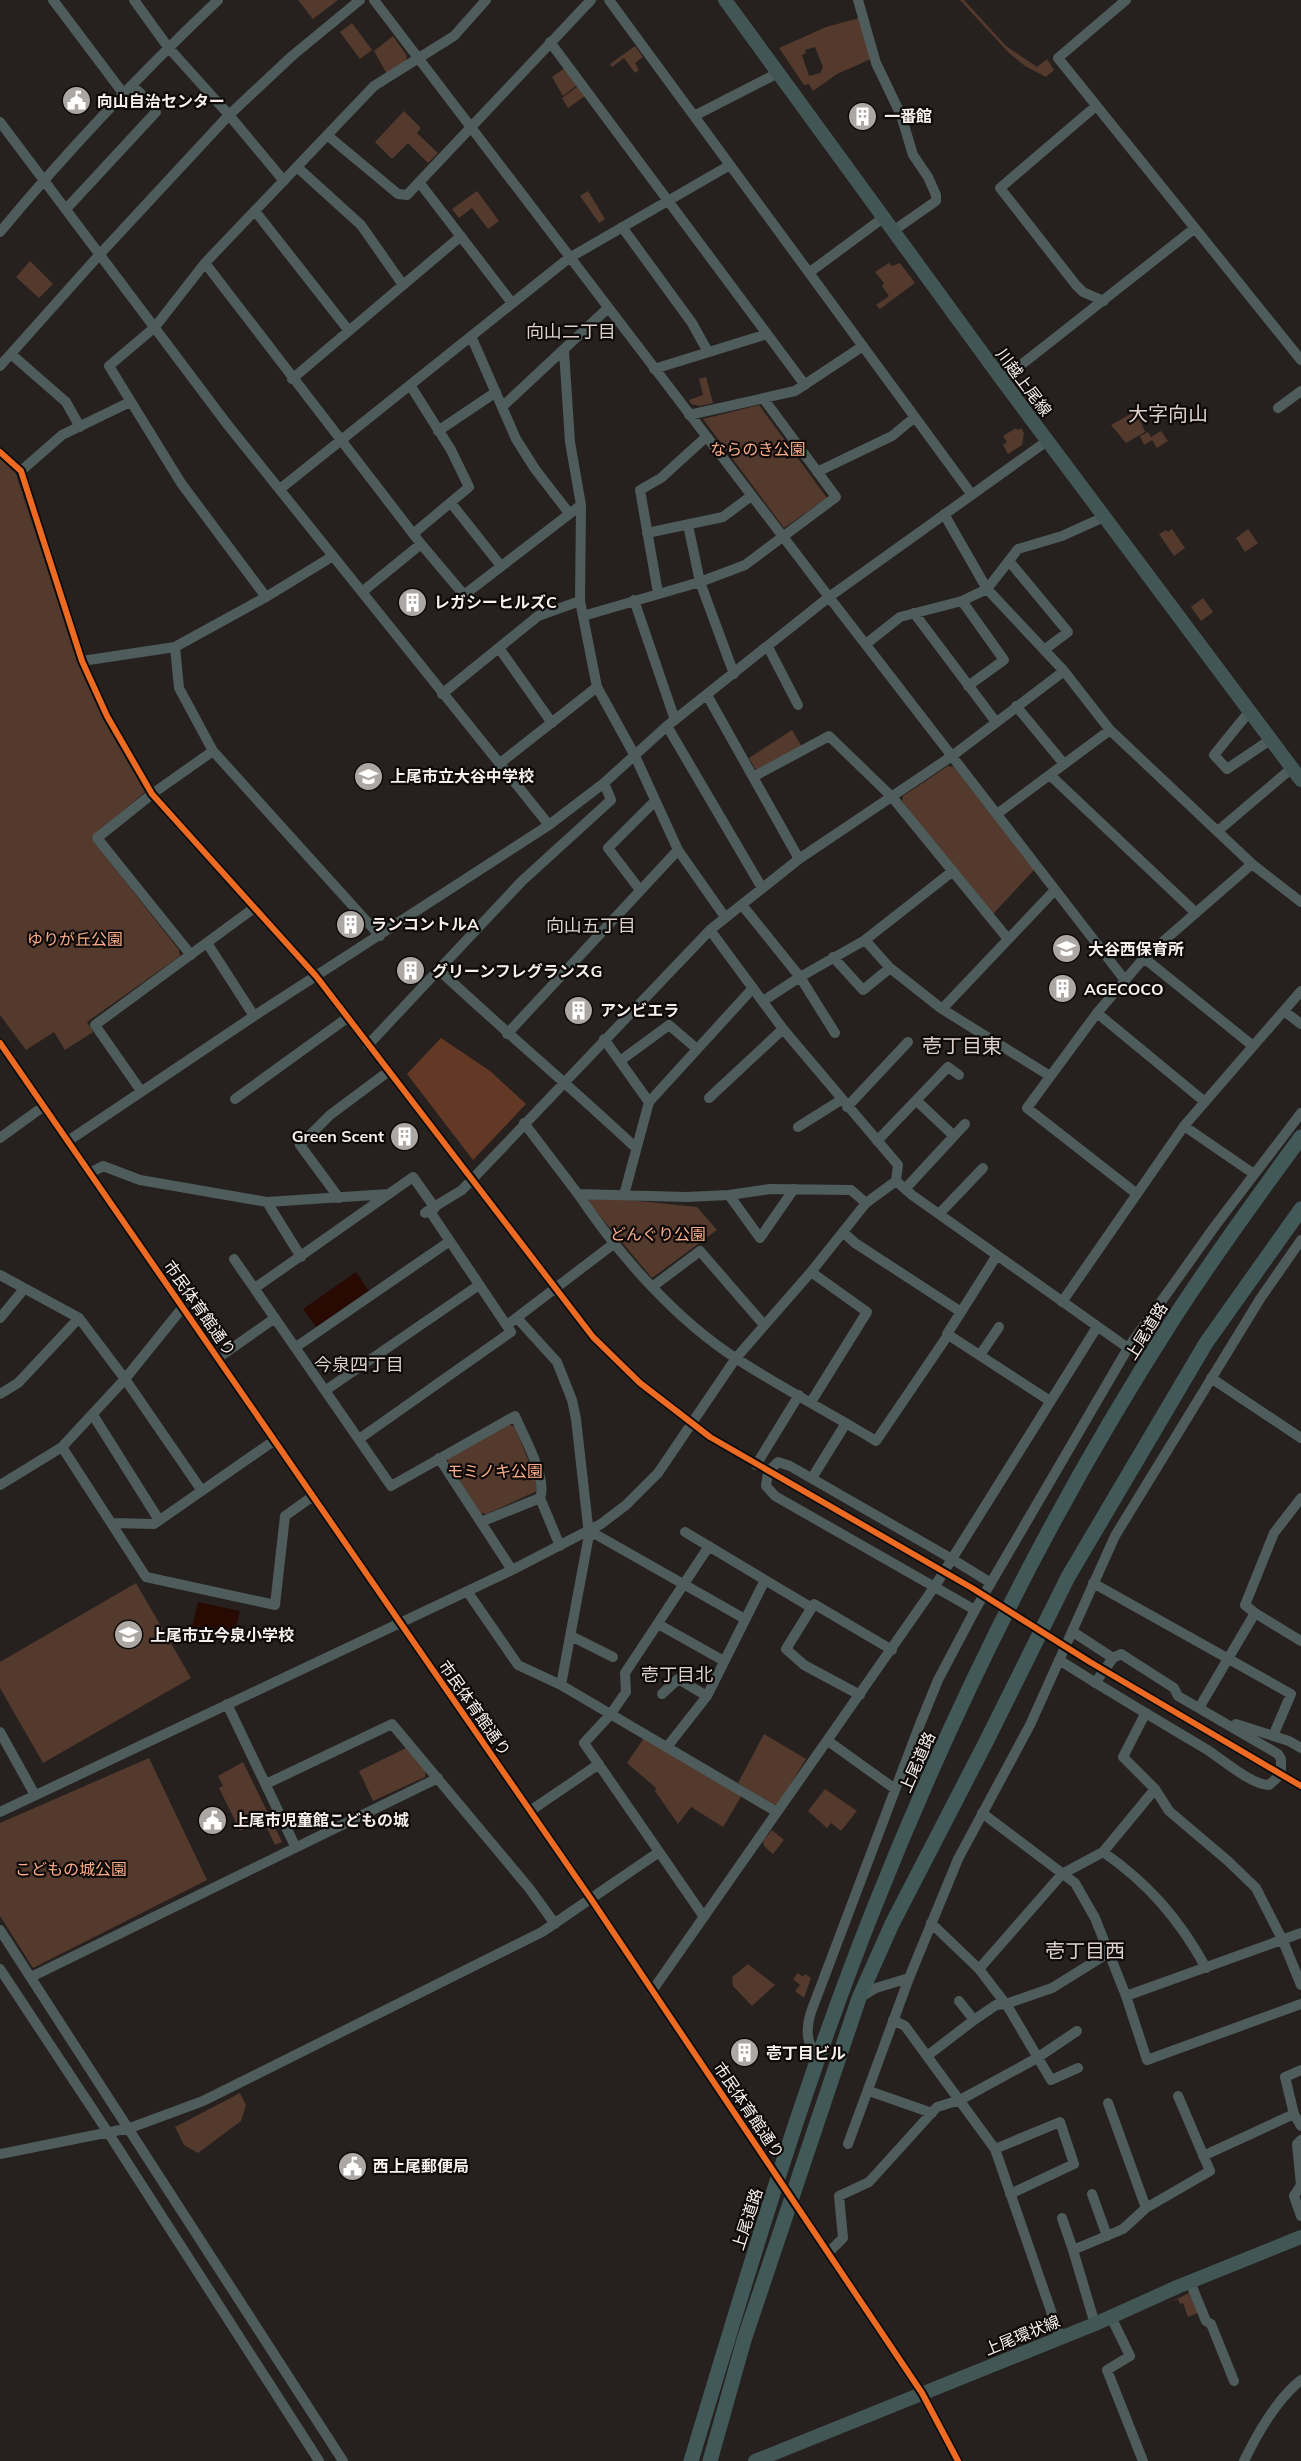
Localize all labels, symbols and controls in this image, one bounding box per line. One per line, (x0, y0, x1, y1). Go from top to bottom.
public building icon: 向山自治センター (60, 85, 92, 117)
place label: 向山自治センター (97, 91, 225, 111)
building icon: 一番館 (847, 100, 879, 132)
place label: 一番館 (884, 106, 932, 126)
district label: 向山二丁目 (526, 320, 616, 343)
street label: 川越上尾線 (992, 344, 1056, 420)
district label: 大字向山 (1128, 401, 1208, 426)
park label: ならのき公園 (710, 439, 806, 459)
building icon: レガシーヒルズC (397, 586, 429, 618)
place label: レガシーヒルズC (434, 592, 557, 612)
school or university icon: 上尾市立大谷中学校 (353, 760, 385, 792)
place label: 上尾市立大谷中学校 (390, 766, 534, 786)
building icon: ランコントルA (334, 908, 366, 940)
place label: ランコントルA (371, 914, 479, 934)
district label: 向山五丁目 (546, 914, 636, 937)
park label: ゆりが丘公園 (27, 929, 123, 949)
school or university icon: 大谷西保育所 (1051, 933, 1083, 965)
place label: 大谷西保育所 (1088, 939, 1184, 959)
building icon: グリーンフレグランスG (395, 955, 427, 987)
place label: グリーンフレグランスG (432, 961, 602, 981)
building icon: AGECOCO (1047, 973, 1079, 1005)
place label: AGECOCO (1084, 979, 1163, 999)
building icon: アンビエラ (563, 994, 595, 1026)
place label: アンビエラ (600, 1000, 679, 1020)
district label: 壱丁目東 (922, 1033, 1002, 1058)
building icon: Green Scent (389, 1120, 421, 1152)
place label: Green Scent (292, 1126, 384, 1146)
park label: どんぐり公園 (610, 1224, 706, 1244)
street label: 市民体育館通り (160, 1256, 240, 1360)
street label: 上尾道路 (1121, 1299, 1171, 1363)
district label: 今泉四丁目 (314, 1353, 404, 1376)
park label: モミノキ公園 (447, 1461, 543, 1481)
school or university icon: 上尾市立今泉小学校 (113, 1619, 145, 1651)
place label: 上尾市立今泉小学校 (150, 1625, 294, 1645)
street label: 市民体育館通り (435, 1656, 515, 1760)
district label: 壱丁目北 (641, 1663, 713, 1686)
street label: 上尾道路 (895, 1729, 939, 1795)
public building icon: 上尾市児童館こどもの城 (196, 1804, 228, 1836)
place label: 上尾市児童館こどもの城 (233, 1810, 409, 1830)
park label: こどもの城公園 (15, 1859, 127, 1879)
district label: 壱丁目西 (1045, 1938, 1125, 1963)
building icon: 壱丁目ビル (729, 2037, 761, 2069)
place label: 壱丁目ビル (766, 2043, 846, 2063)
street label: 市民体育館通り (709, 2058, 789, 2162)
public building icon: 西上尾郵便局 (336, 2150, 368, 2182)
place label: 西上尾郵便局 (373, 2156, 469, 2176)
street label: 上尾道路 (728, 2185, 766, 2253)
street label: 上尾環状線 (981, 2311, 1063, 2359)

